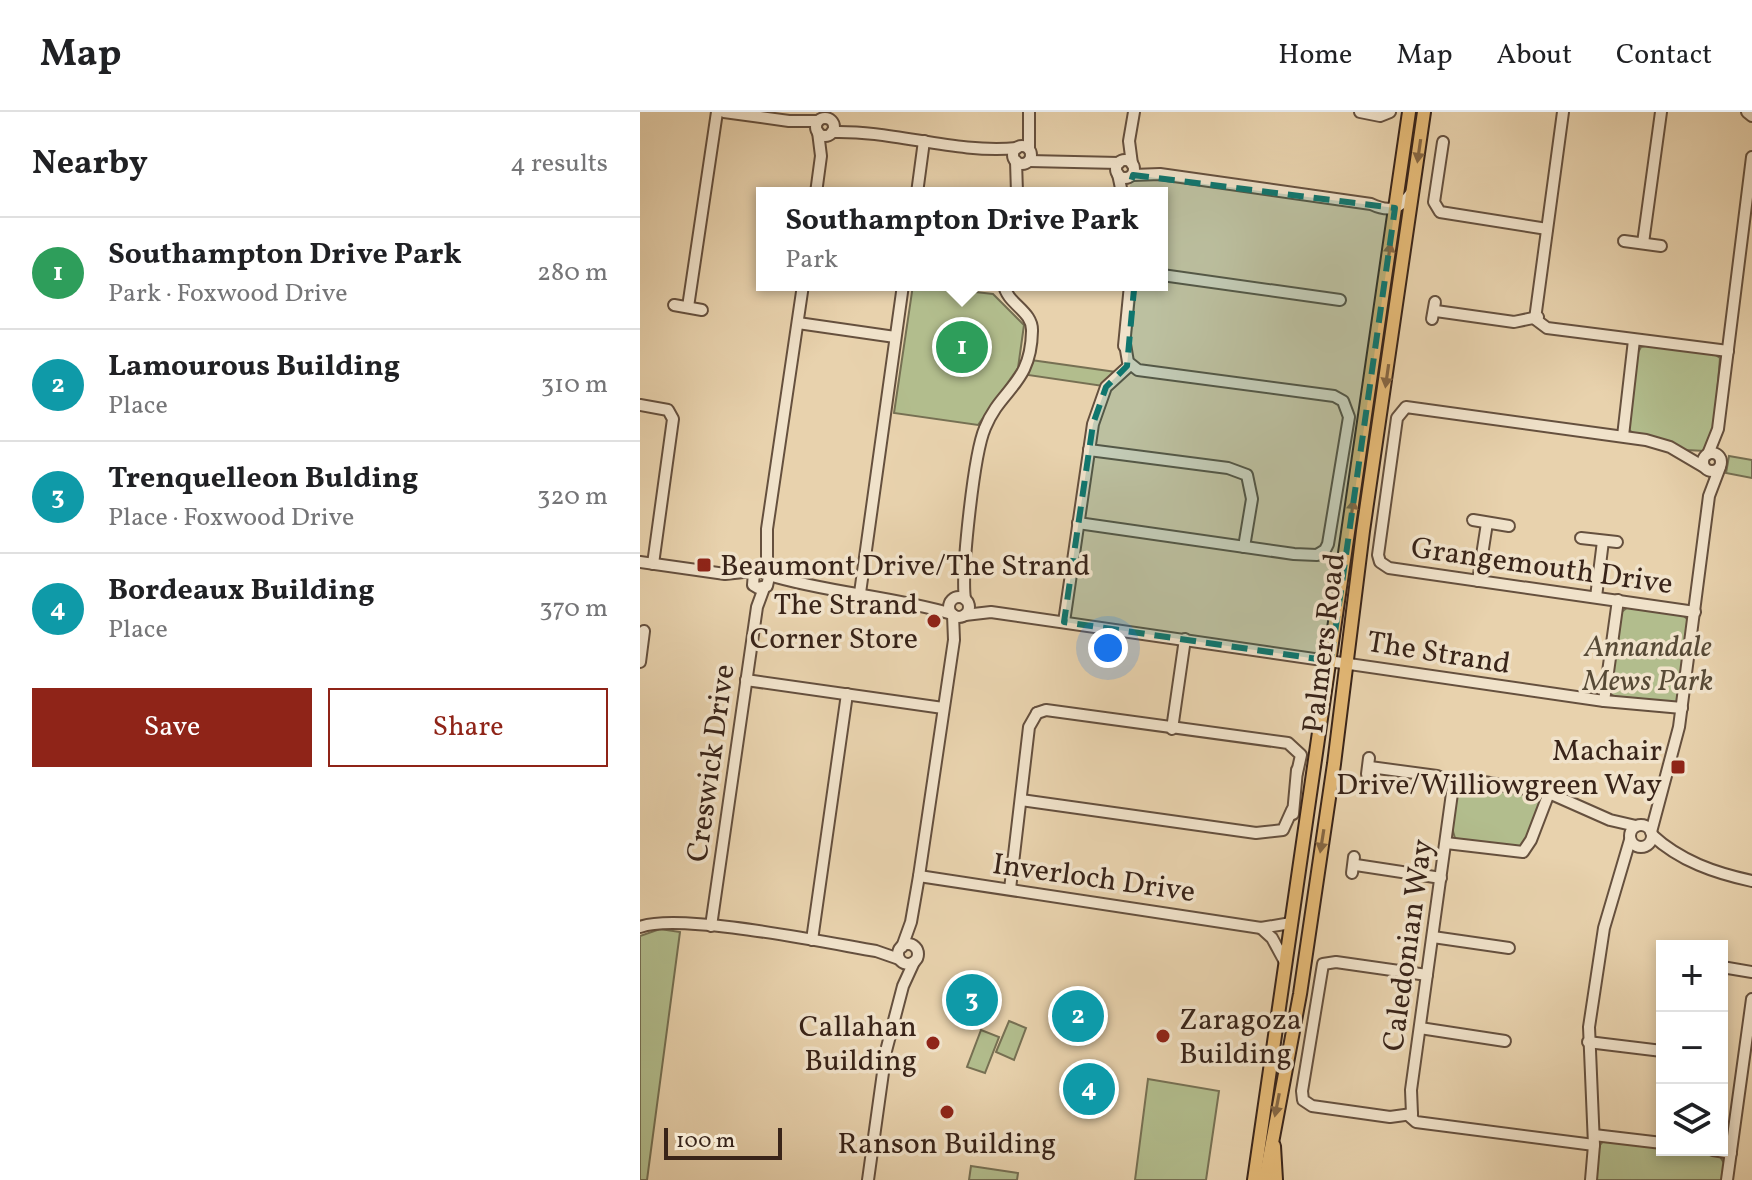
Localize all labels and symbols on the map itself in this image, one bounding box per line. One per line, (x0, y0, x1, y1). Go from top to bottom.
one-way arrow (1412, 139, 1425, 164)
one-way arrow (1383, 241, 1396, 266)
pin: 1 (936, 317, 988, 377)
one-way arrow (1380, 364, 1393, 389)
one-way arrow (1346, 498, 1359, 523)
street label: Grangemouth Drive (1408, 528, 1675, 606)
place label: Beaumont Drive/The Strand (720, 546, 1090, 588)
street label: Palmers Road (1293, 551, 1357, 736)
marker: Beaumont Drive/The Strand (695, 556, 713, 574)
place label: The Strand Corner Store (750, 585, 918, 661)
marker: The Strand Corner Store (925, 612, 943, 630)
street label: The Strand (1364, 622, 1513, 686)
park label: Annandale Mews Park (1582, 627, 1713, 703)
your location (1088, 628, 1128, 668)
street label: Creswick Drive (677, 662, 747, 865)
place label: Machair Drive/Williowgreen Way (1336, 731, 1662, 807)
marker: Machair Drive/Williowgreen Way (1669, 758, 1687, 776)
one-way arrow (1316, 829, 1328, 854)
street label: Caledonian Way (1373, 837, 1445, 1054)
street label: Inverloch Drive (990, 844, 1198, 914)
pin: 3 (946, 970, 998, 1030)
pin: 2 (1052, 986, 1104, 1046)
place label: Zaragoza Building (1179, 1000, 1302, 1076)
place label: Callahan Building (799, 1007, 917, 1083)
marker: Zaragoza Building (1154, 1027, 1172, 1045)
marker: Callahan Building (924, 1034, 942, 1052)
pin: 4 (1063, 1059, 1115, 1119)
one-way arrow (1271, 1093, 1283, 1118)
marker: Ranson Building (938, 1103, 956, 1121)
scale bar (664, 1124, 782, 1160)
place label: Ranson Building (838, 1124, 1056, 1166)

